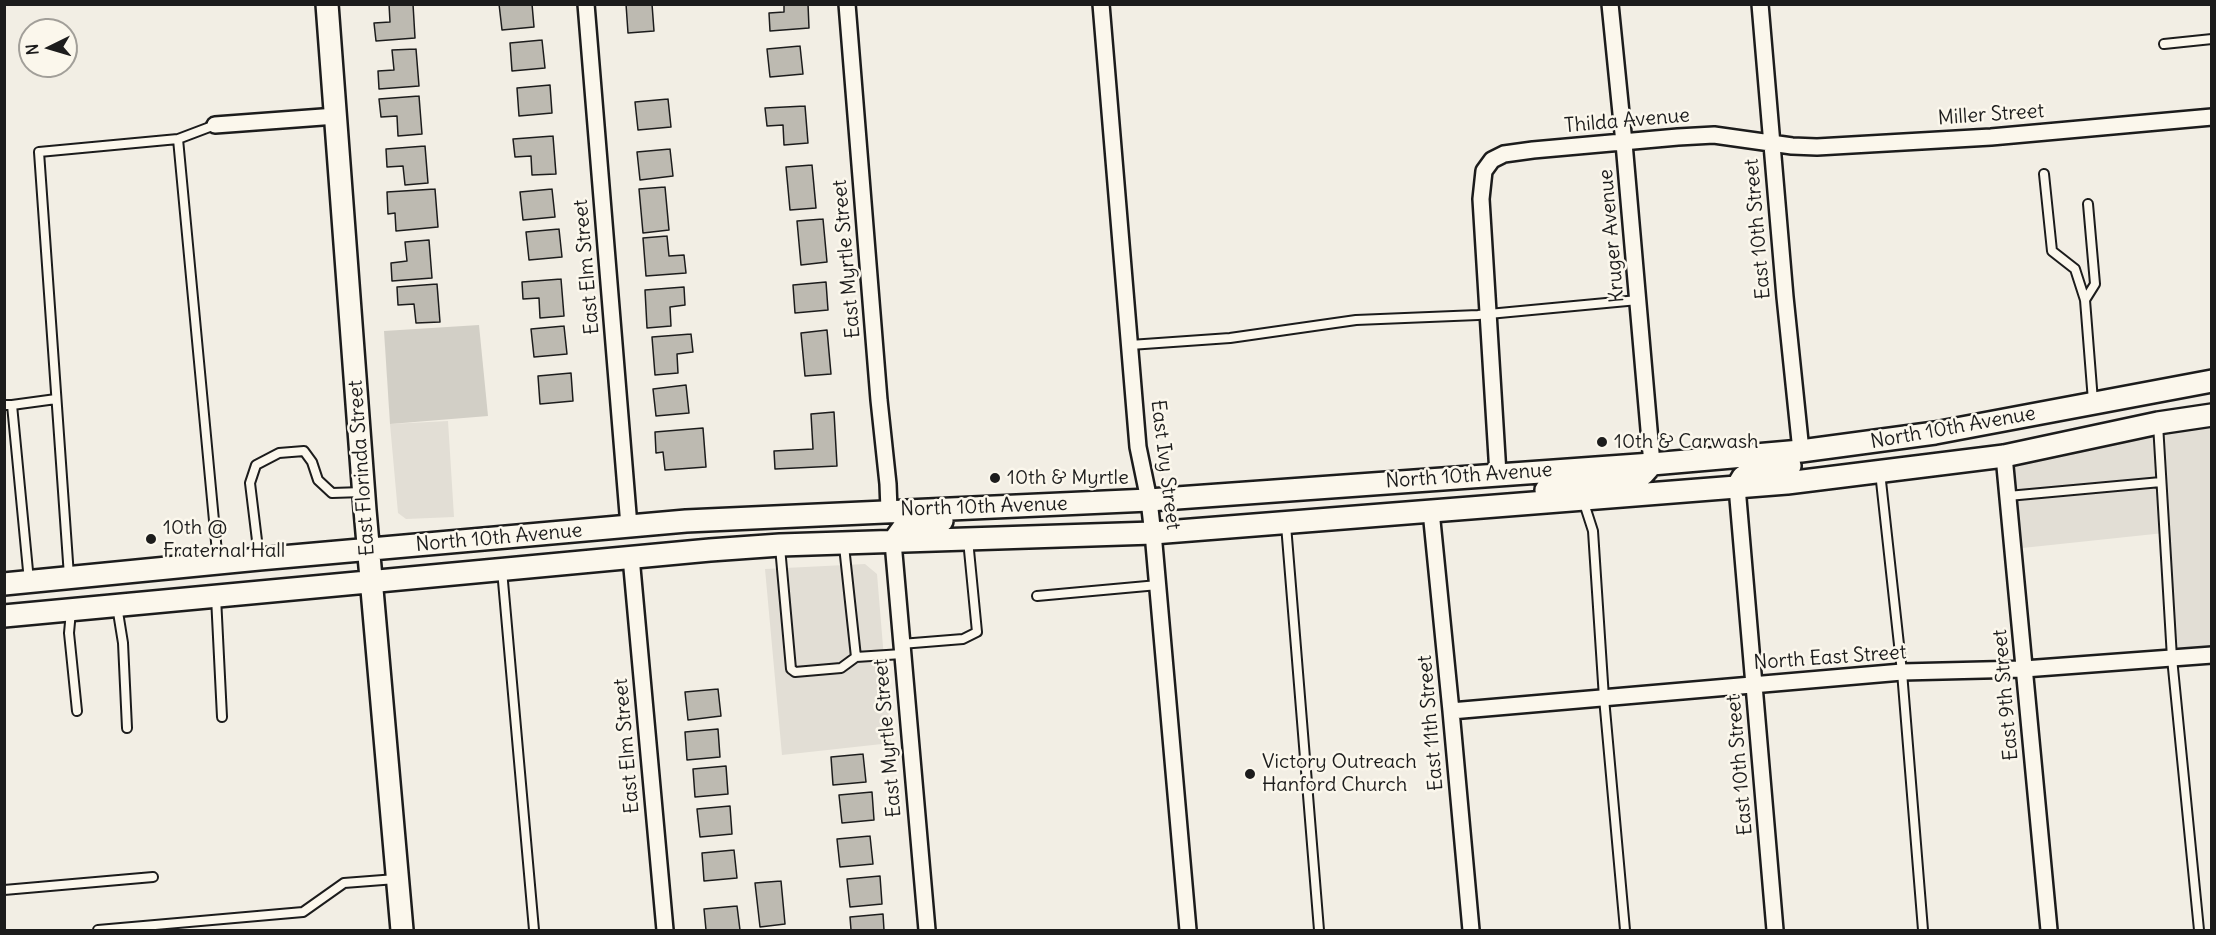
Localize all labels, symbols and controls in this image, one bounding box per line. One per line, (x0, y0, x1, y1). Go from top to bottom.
north arrow (18, 18, 78, 78)
text: N (22, 43, 43, 56)
street label: Miller Street (1937, 99, 2045, 131)
street label: Thilda Avenue (1563, 104, 1691, 138)
street label: East 10th Street (1740, 158, 1776, 300)
street label: Kruger Avenue (1594, 168, 1630, 304)
street label: East Myrtle Street (828, 179, 866, 339)
street label: East Elm Street (569, 199, 605, 335)
street label: East Florinda Street (344, 379, 380, 557)
street label: East Ivy Street (1145, 399, 1185, 531)
street label: North 10th Avenue (1869, 402, 2037, 454)
place label: 10th & Carwash (1614, 430, 1759, 454)
marker: 10th & Carwash (1595, 435, 1609, 449)
street label: North 10th Avenue (1385, 458, 1553, 494)
place label: 10th & Myrtle (1007, 466, 1129, 490)
marker: 10th & Myrtle (988, 471, 1002, 485)
street label: North 10th Avenue (900, 492, 1068, 522)
place label: 10th @ Fraternal Hall (163, 516, 285, 563)
street label: North 10th Avenue (415, 519, 583, 557)
marker: 10th @ Fraternal Hall (144, 532, 158, 546)
street label: East 9th Street (1988, 629, 2024, 761)
street label: North East Street (1753, 641, 1907, 675)
street label: East 11th Street (1413, 654, 1449, 792)
street label: East Myrtle Street (869, 658, 907, 818)
street label: East Elm Street (609, 678, 645, 814)
street label: East 10th Street (1722, 694, 1758, 836)
place label: Victory Outreach Hanford Church (1262, 750, 1417, 797)
marker: Victory Outreach Hanford Church (1243, 767, 1257, 781)

